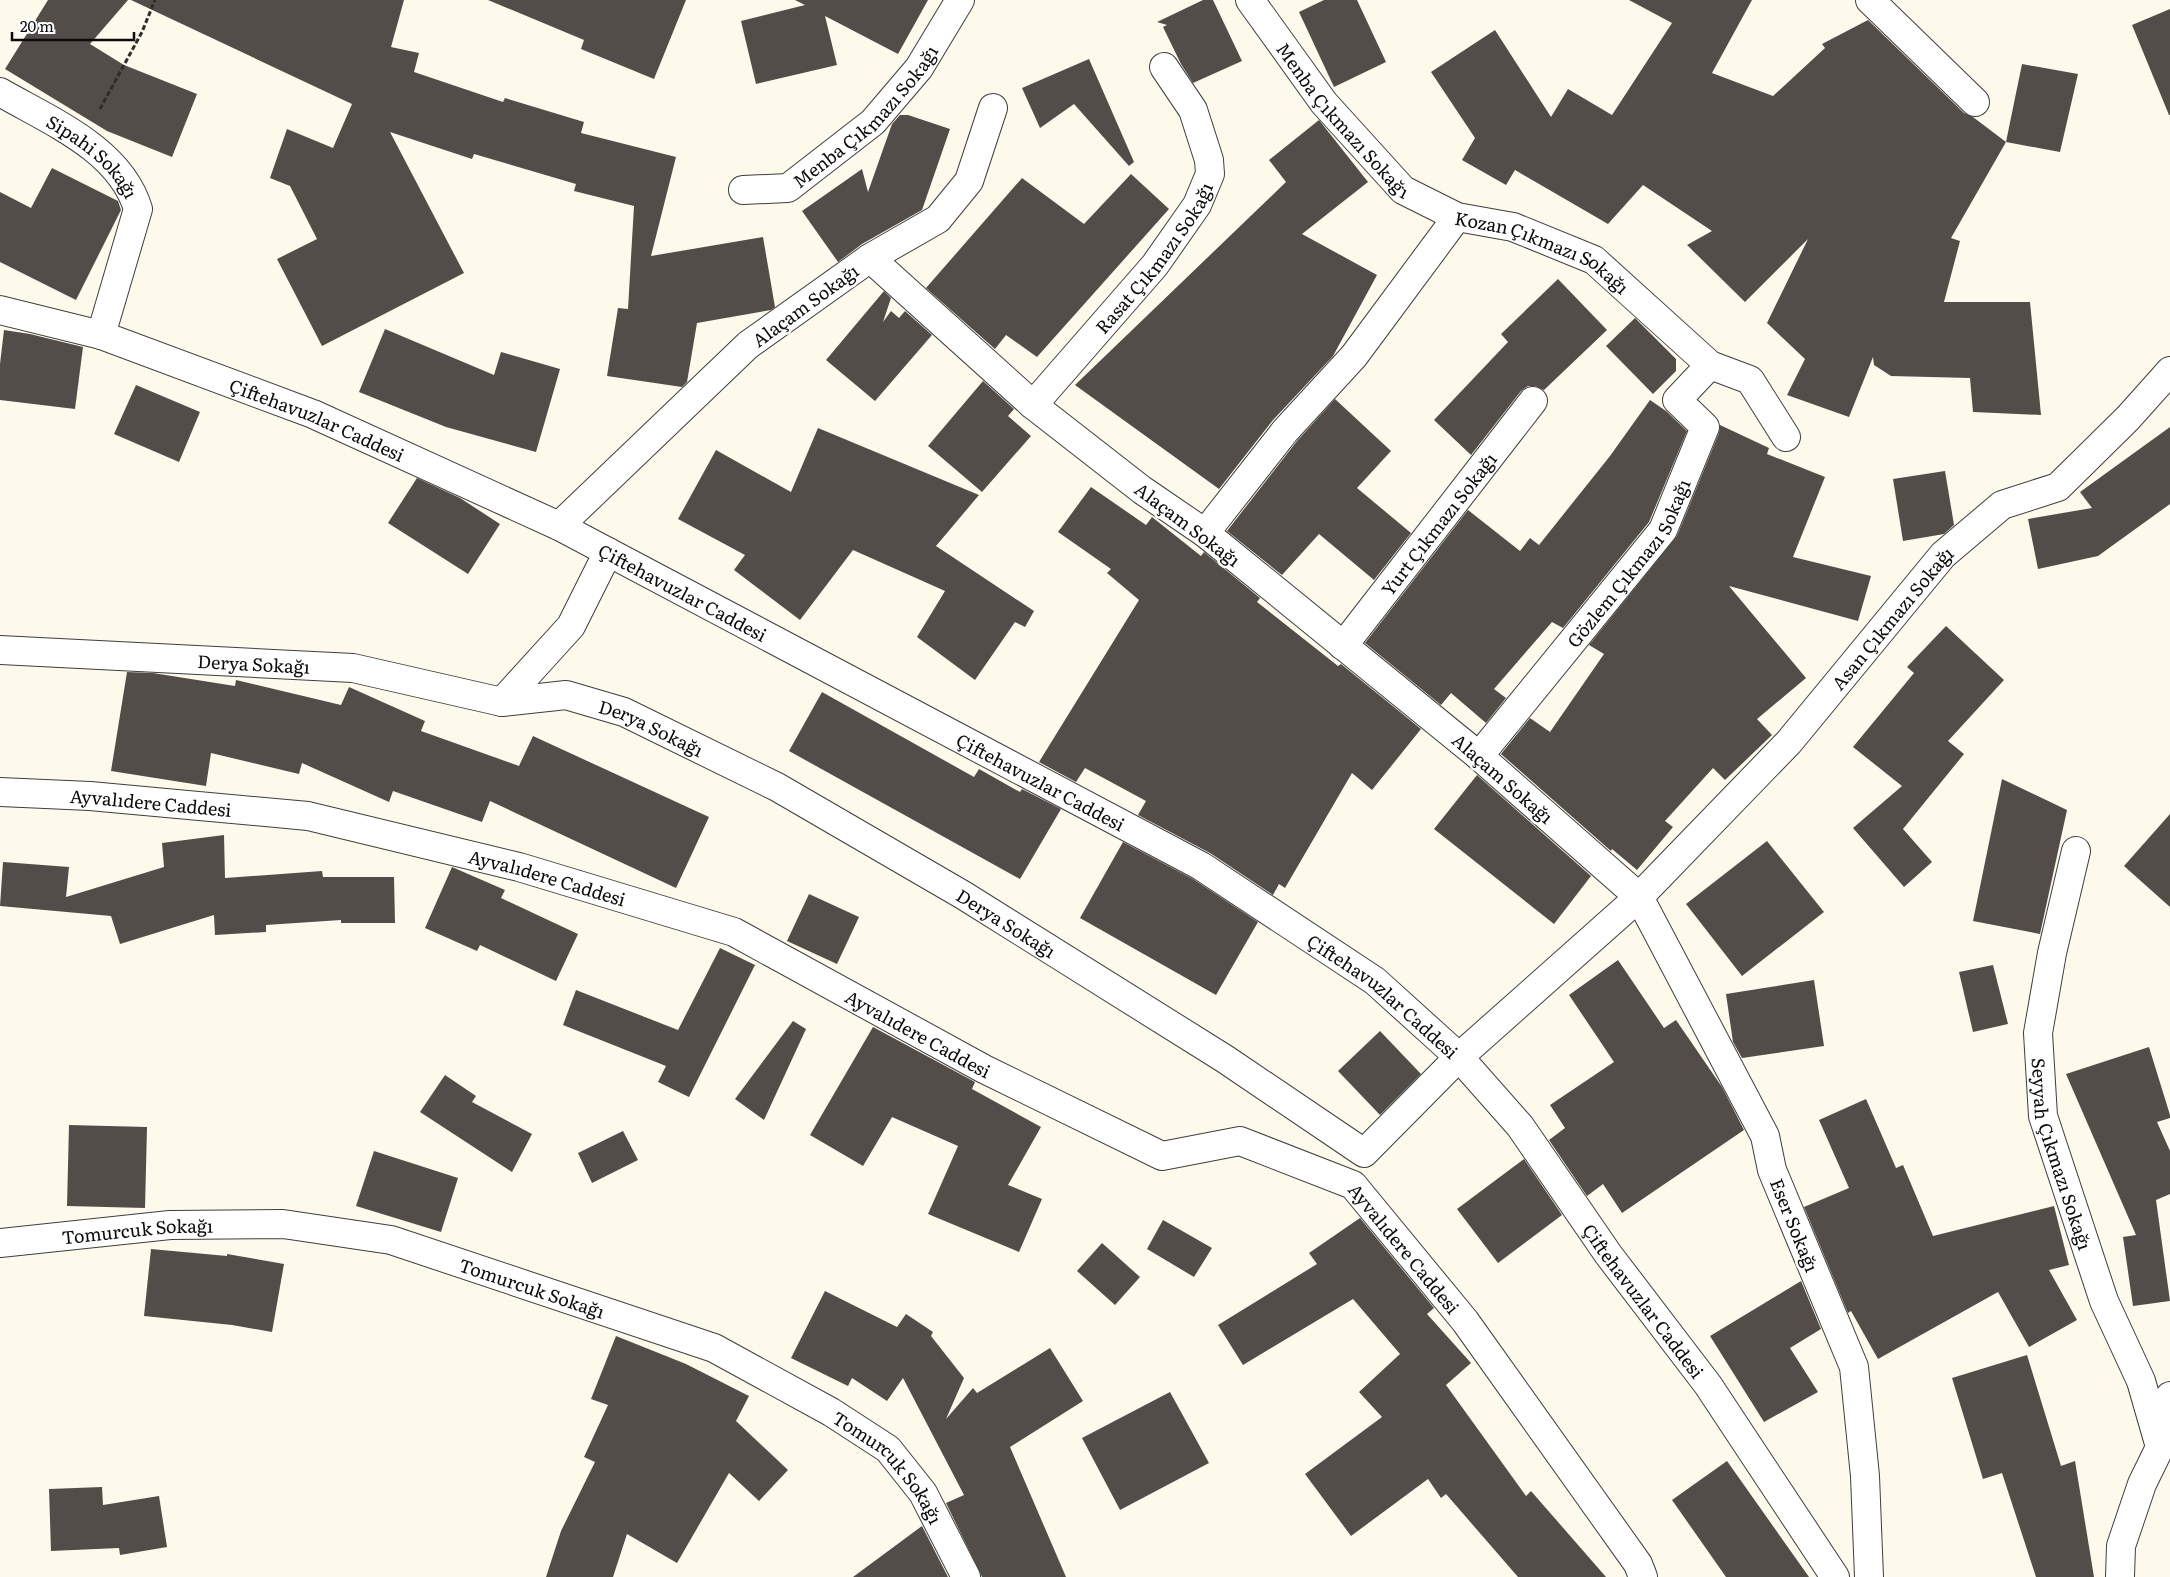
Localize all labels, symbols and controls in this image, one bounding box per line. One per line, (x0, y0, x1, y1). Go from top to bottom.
scale bar (12, 10, 135, 42)
text: 20 m (20, 14, 54, 37)
street label: Menba Çıkmazı Sokağı (1271, 36, 1414, 204)
street label: Menba Çıkmazı Sokağı (786, 40, 943, 194)
street label: Sipahi Sokağı (42, 107, 146, 202)
street label: Rasat Çıkmazı Sokağı (1088, 178, 1219, 339)
street label: Kozan Çıkmazı Sokağı (1453, 203, 1636, 300)
street label: Alaçam Sokağı (746, 257, 864, 353)
street label: Çiftehavuzlar Caddesi (226, 371, 409, 467)
street label: Yurt Çıkmazı Sokağı (1374, 446, 1502, 601)
street label: Alaçam Sokağı (1129, 475, 1247, 573)
street label: Gözlem Çıkmazı Sokağı (1560, 475, 1696, 653)
street label: Çiftehavuzlar Caddesi (594, 536, 772, 647)
street label: Asan Çıkmazı Sokağı (1824, 539, 1958, 695)
street label: Derya Sokağı (197, 647, 311, 679)
street label: Derya Sokağı (596, 692, 708, 763)
street label: Çiftehavuzlar Caddesi (952, 725, 1130, 837)
street label: Alaçam Sokağı (1447, 726, 1559, 830)
street label: Ayvalıdere Caddesi (69, 782, 233, 822)
street label: Ayvalıdere Caddesi (466, 842, 629, 912)
street label: Derya Sokağı (952, 881, 1061, 964)
street label: Çiftehavuzlar Caddesi (1302, 927, 1465, 1064)
street label: Ayvalıdere Caddesi (841, 982, 996, 1084)
street label: Seyyah Çıkmazı Sokağı (2026, 1057, 2100, 1253)
street label: Eser Sokağı (1764, 1174, 1826, 1276)
street label: Ayvalıdere Caddesi (1343, 1177, 1467, 1319)
street label: Tomurcuk Sokağı (60, 1211, 213, 1250)
street label: Çiftehavuzlar Caddesi (1577, 1218, 1711, 1383)
street label: Tomurcuk Sokağı (456, 1250, 609, 1324)
street label: Tomurcuk Sokağı (828, 1403, 950, 1528)

